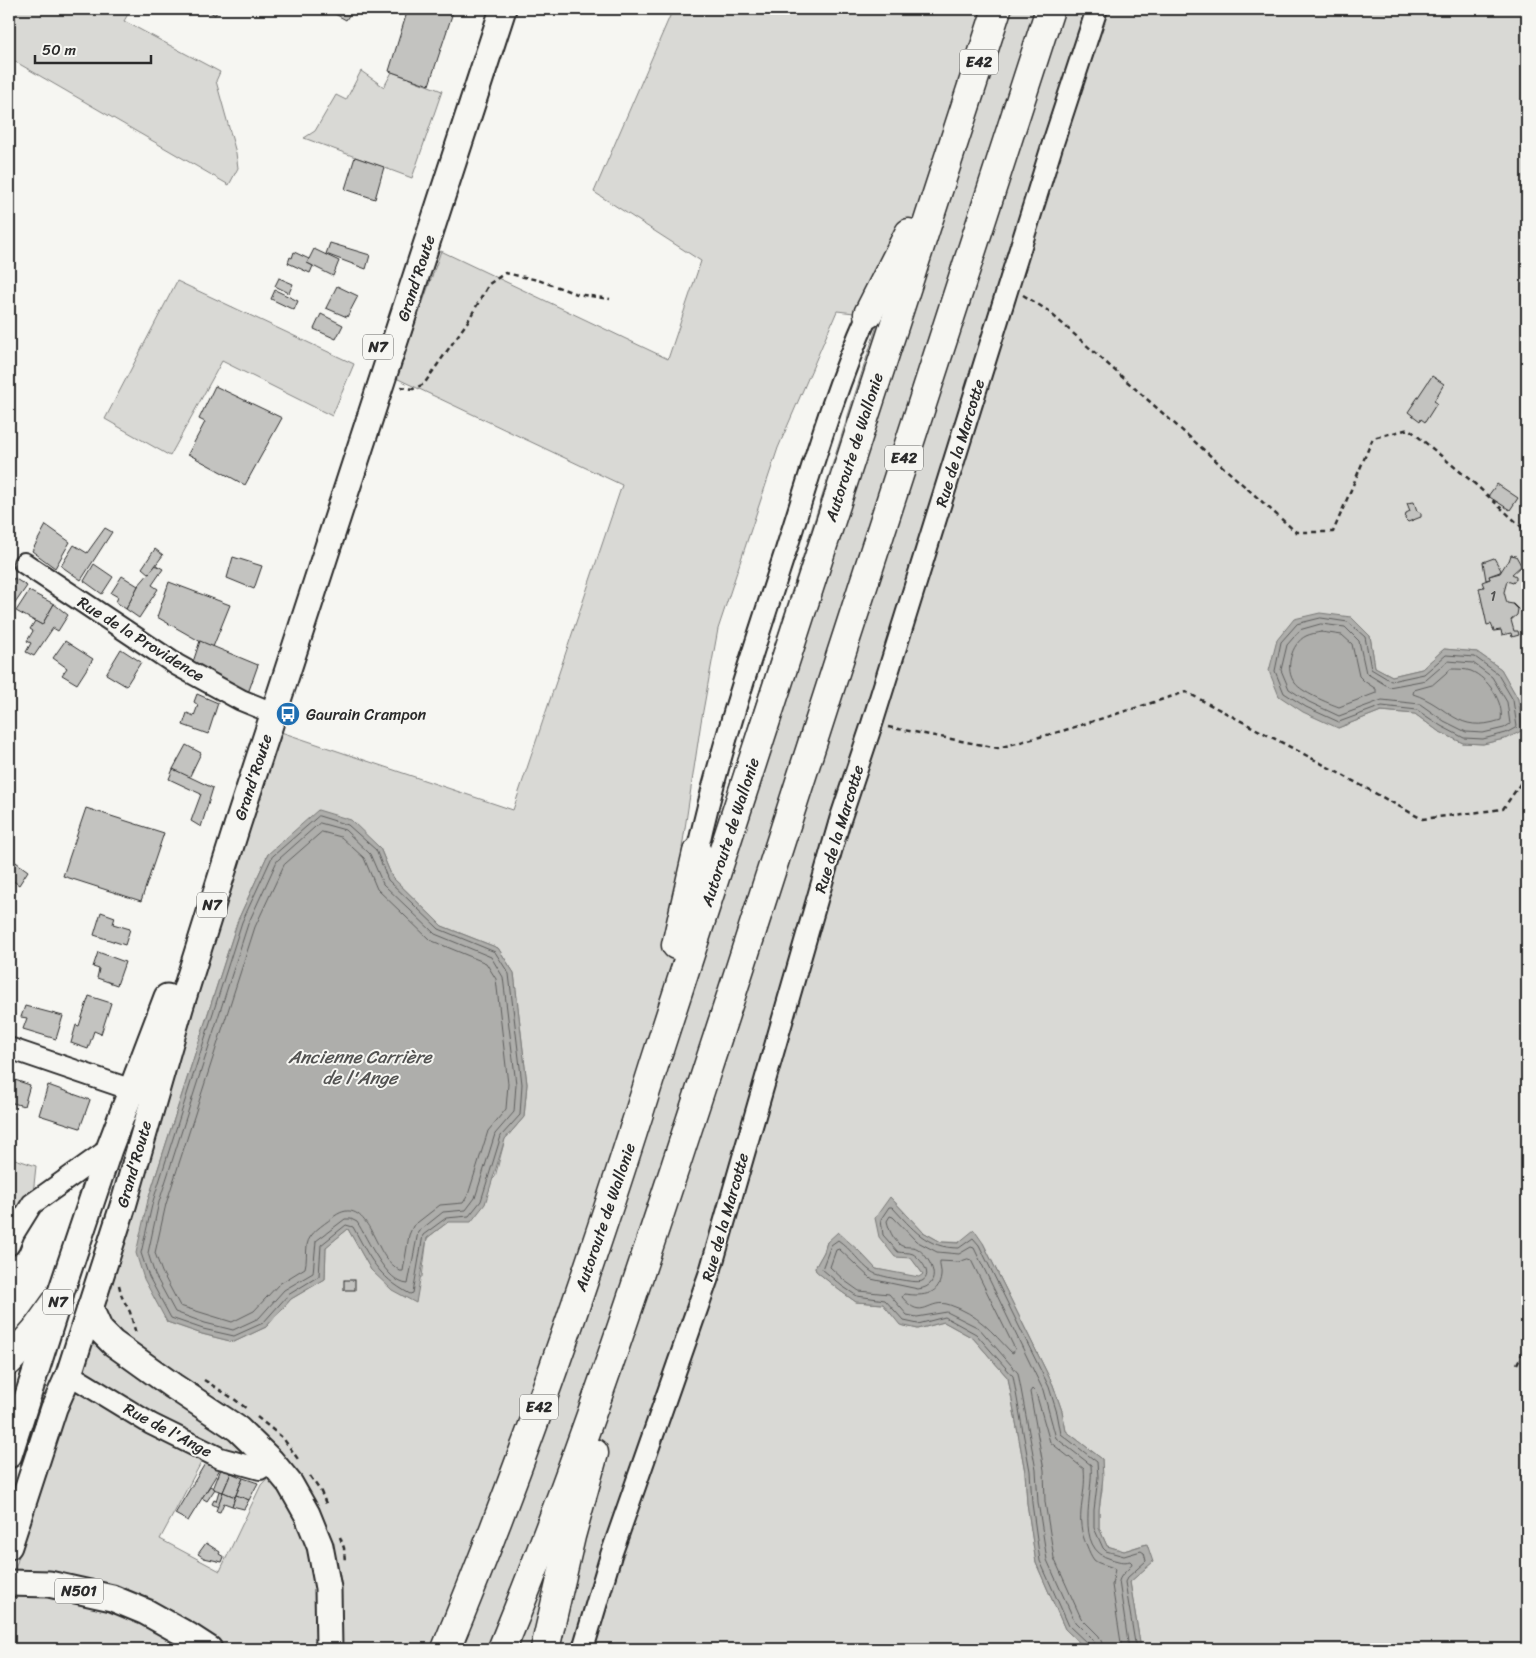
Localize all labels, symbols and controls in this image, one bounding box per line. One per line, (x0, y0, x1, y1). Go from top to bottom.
scale bar (35, 32, 151, 64)
text: 50 m (42, 37, 77, 63)
road number: E42 (960, 50, 998, 74)
street label: Grand'Route (388, 231, 444, 325)
road number: N7 (363, 334, 393, 360)
street label: Autoroute de Wallonie (816, 369, 892, 526)
street label: Rue de la Marcotte (927, 375, 993, 511)
road number: E42 (885, 446, 923, 470)
house number: 1 (1490, 584, 1496, 609)
street label: Rue de la Providence (72, 588, 210, 690)
place label: Gaurain Crampon (306, 700, 427, 729)
bus stop icon: Gaurain Crampon (275, 701, 301, 727)
street label: Grand'Route (225, 730, 281, 824)
street label: Autoroute de Wallonie (692, 754, 768, 911)
street label: Rue de la Marcotte (806, 761, 872, 897)
road number: N7 (197, 892, 227, 918)
water label: Ancienne Carrière de l'Ange (288, 1041, 434, 1094)
street label: Grand'Route (108, 1117, 160, 1211)
street label: Autoroute de Wallonie (566, 1139, 644, 1296)
street label: Rue de la Marcotte (693, 1149, 757, 1285)
road number: N7 (43, 1290, 73, 1314)
street label: Rue de l'Ange (118, 1394, 218, 1466)
road number: E42 (520, 1394, 558, 1420)
road number: N501 (55, 1578, 103, 1604)

